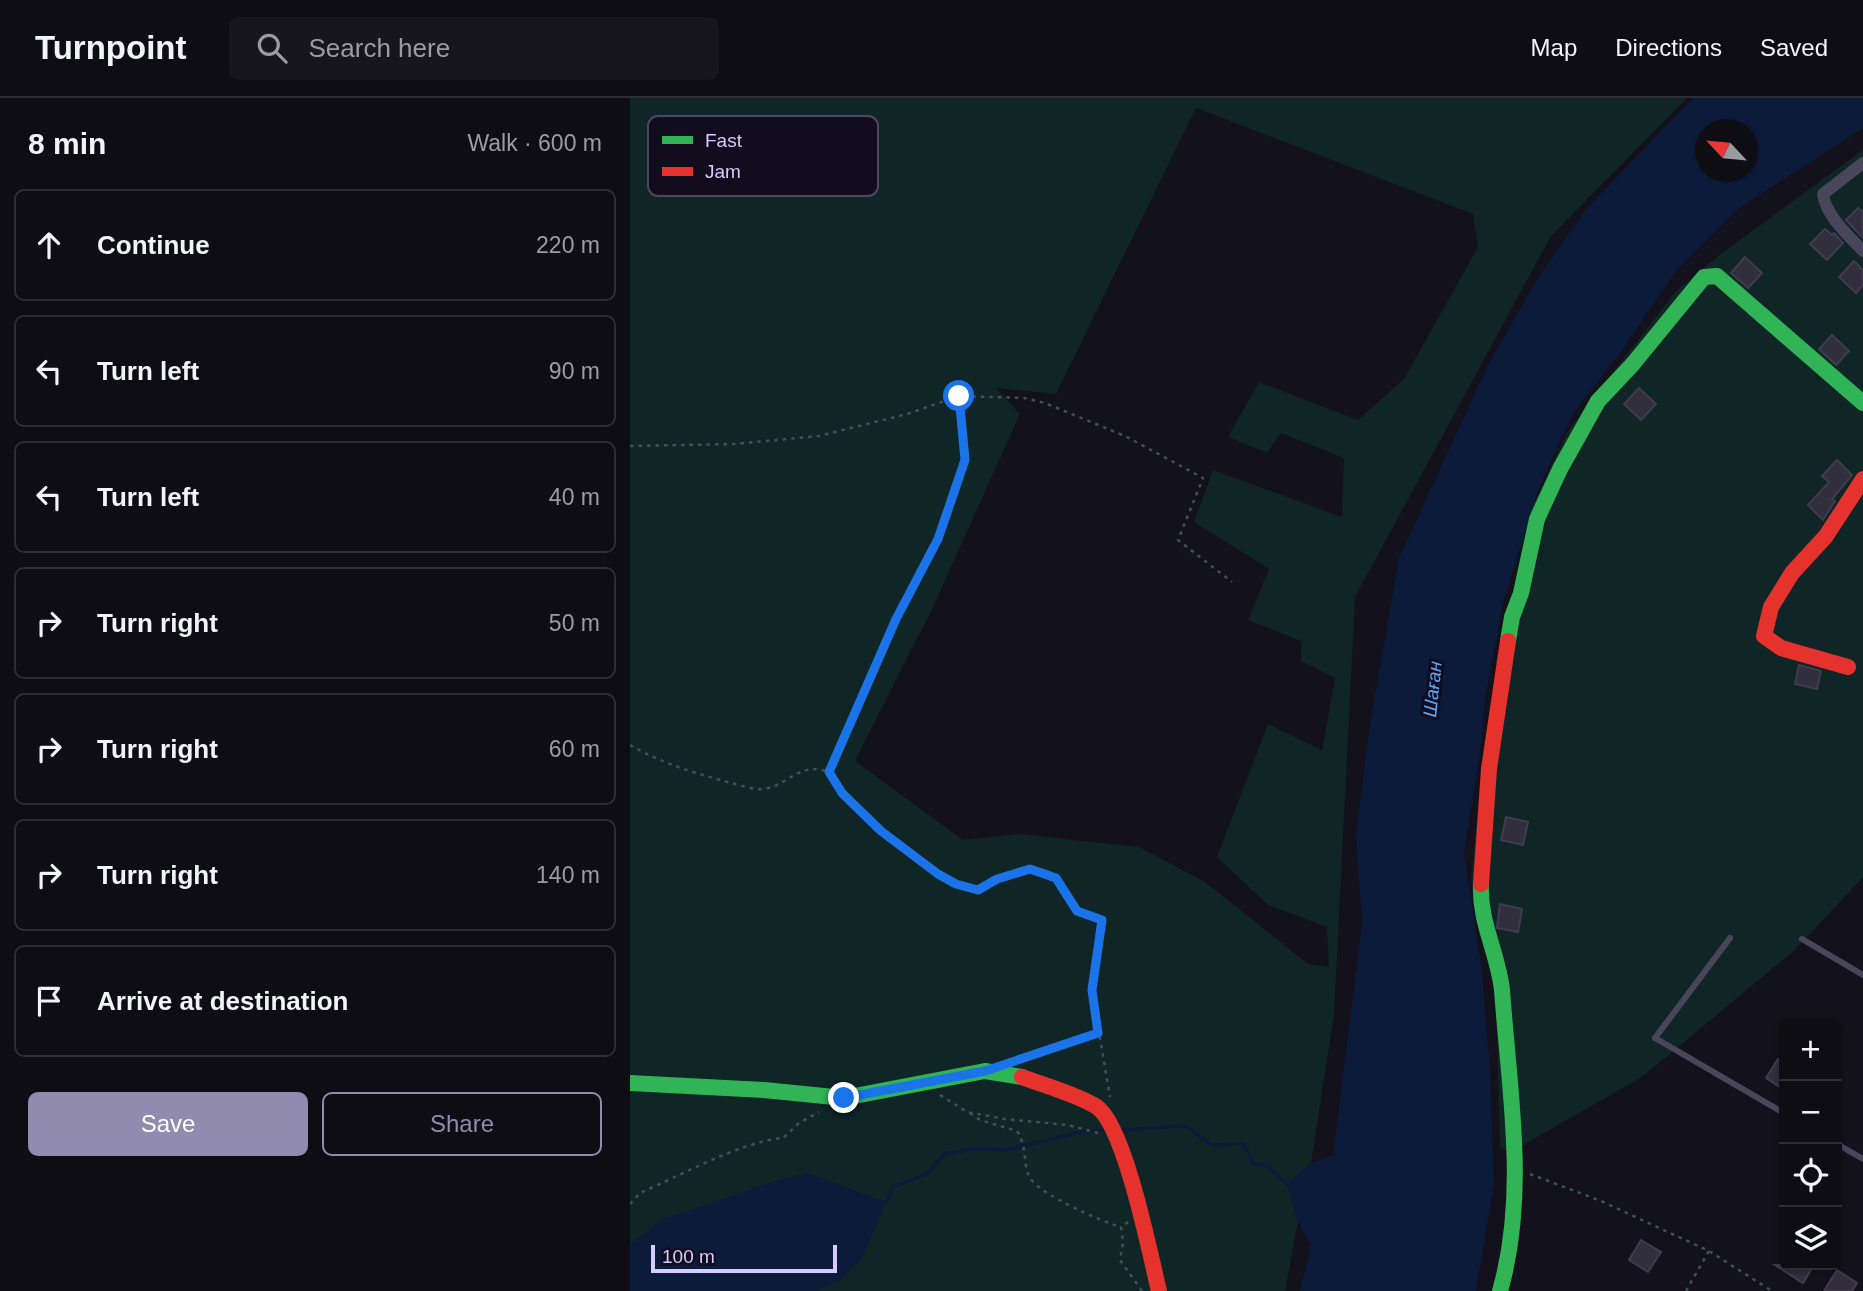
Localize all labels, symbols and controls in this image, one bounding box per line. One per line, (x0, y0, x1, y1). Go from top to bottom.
search box (229, 17, 719, 80)
text: Turnpoint (35, 29, 187, 66)
icon: search (253, 29, 291, 67)
text: Search here (309, 33, 450, 63)
text: Map (1531, 34, 1577, 61)
text: Directions (1615, 34, 1722, 61)
text: Saved (1760, 34, 1828, 61)
legend (648, 116, 878, 196)
north arrow (1695, 119, 1758, 182)
text: 8 min (28, 127, 106, 160)
text: Walk · 600 m (467, 130, 602, 156)
text: Fast (705, 130, 743, 151)
text: Jam (705, 161, 741, 182)
icon: ahead (30, 226, 68, 264)
text: Continue (97, 230, 210, 260)
text: 220 m (536, 232, 600, 258)
icon: left (30, 352, 68, 390)
text: Turn left (97, 356, 199, 386)
text: 90 m (549, 358, 600, 384)
route start (943, 380, 974, 411)
icon: left (30, 478, 68, 516)
text: Turn left (97, 482, 199, 512)
text: 40 m (549, 484, 600, 510)
icon: right (30, 604, 68, 642)
text: Turn right (97, 608, 218, 638)
text: 50 m (549, 610, 600, 636)
water label: Шаған (1419, 659, 1446, 718)
icon: right (30, 730, 68, 768)
text: Turn right (97, 734, 218, 764)
text: 60 m (549, 736, 600, 762)
icon: right (30, 856, 68, 894)
text: Turn right (97, 860, 218, 890)
text: 140 m (536, 862, 600, 888)
icon: arrive (30, 982, 68, 1020)
text: Arrive at destination (97, 986, 348, 1016)
map controls (1779, 1018, 1842, 1270)
button: + (1779, 1018, 1842, 1081)
button: − (1779, 1081, 1842, 1144)
route end (828, 1082, 859, 1113)
button: Save (28, 1092, 308, 1156)
button: Share (322, 1092, 602, 1156)
button: locate (1779, 1144, 1842, 1207)
button: layers (1779, 1207, 1842, 1270)
scale bar (651, 1242, 836, 1274)
text: 100 m (662, 1246, 715, 1267)

